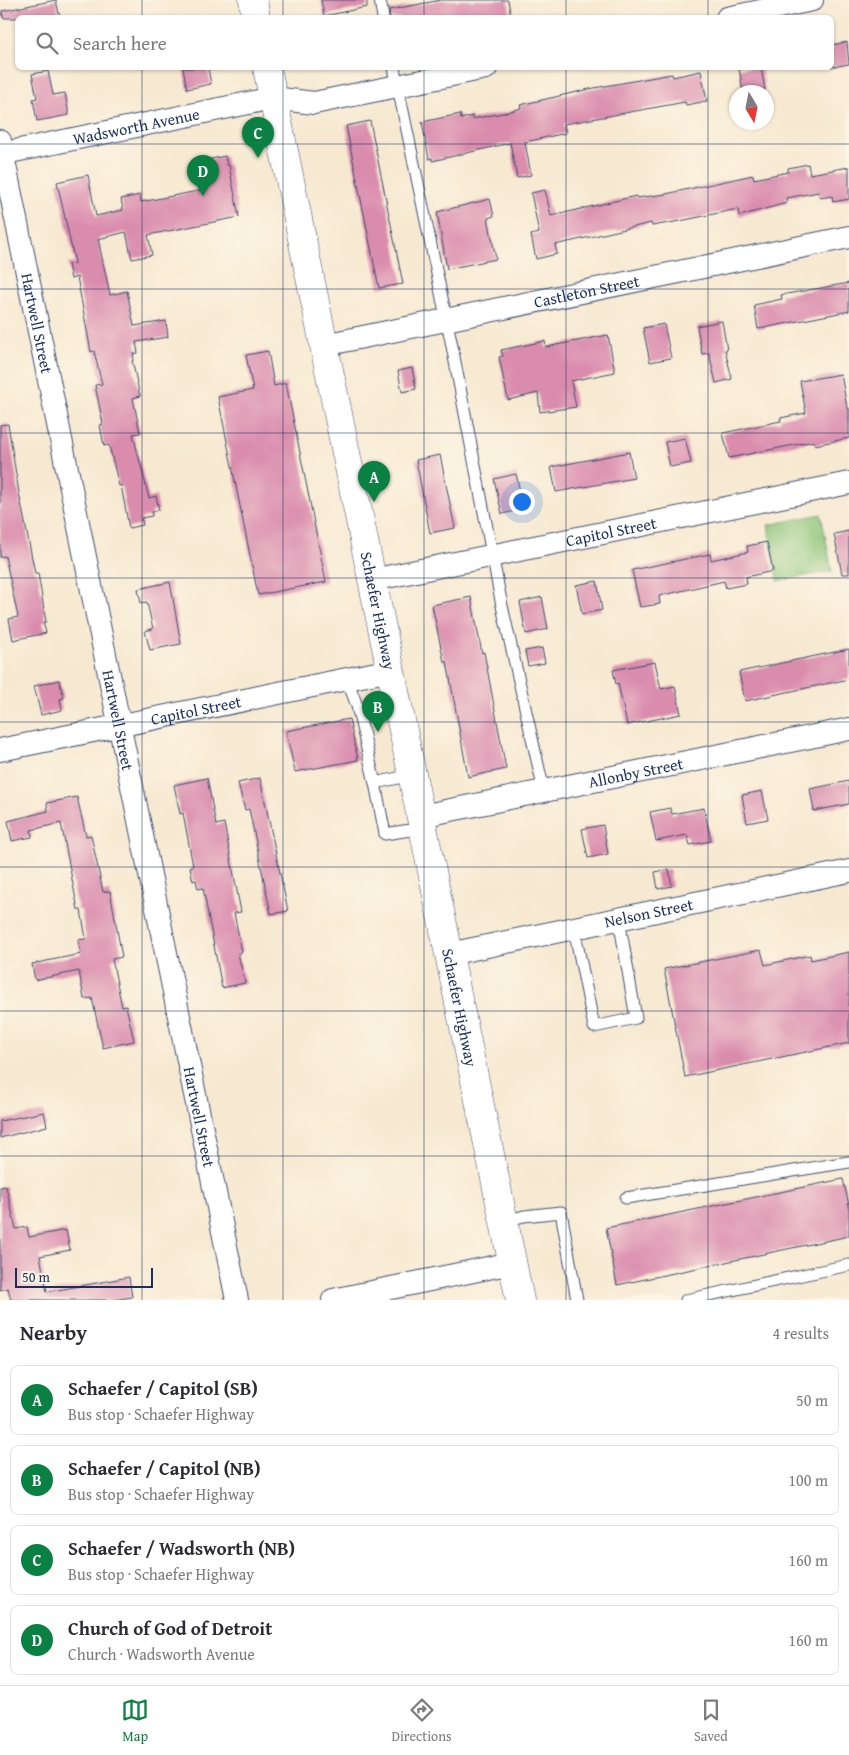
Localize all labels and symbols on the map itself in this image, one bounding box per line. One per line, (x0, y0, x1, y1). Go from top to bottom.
north arrow (729, 85, 774, 130)
street label: Wadsworth Avenue (71, 101, 202, 151)
pin: C (242, 117, 274, 158)
pin: D (187, 155, 219, 196)
street label: Castleton Street (532, 268, 642, 314)
street label: Hartwell Street (15, 271, 59, 376)
pin: A (358, 461, 390, 502)
your location (509, 489, 535, 515)
street label: Capitol Street (564, 510, 659, 552)
street label: Schaefer Highway (355, 549, 402, 672)
street label: Hartwell Street (96, 668, 140, 773)
street label: Capitol Street (149, 689, 244, 731)
pin: B (362, 691, 394, 732)
street label: Allonby Street (586, 751, 685, 794)
street label: Nelson Street (602, 892, 696, 933)
street label: Schaefer Highway (436, 946, 484, 1069)
street label: Hartwell Street (178, 1064, 222, 1170)
scale bar (15, 1265, 152, 1288)

